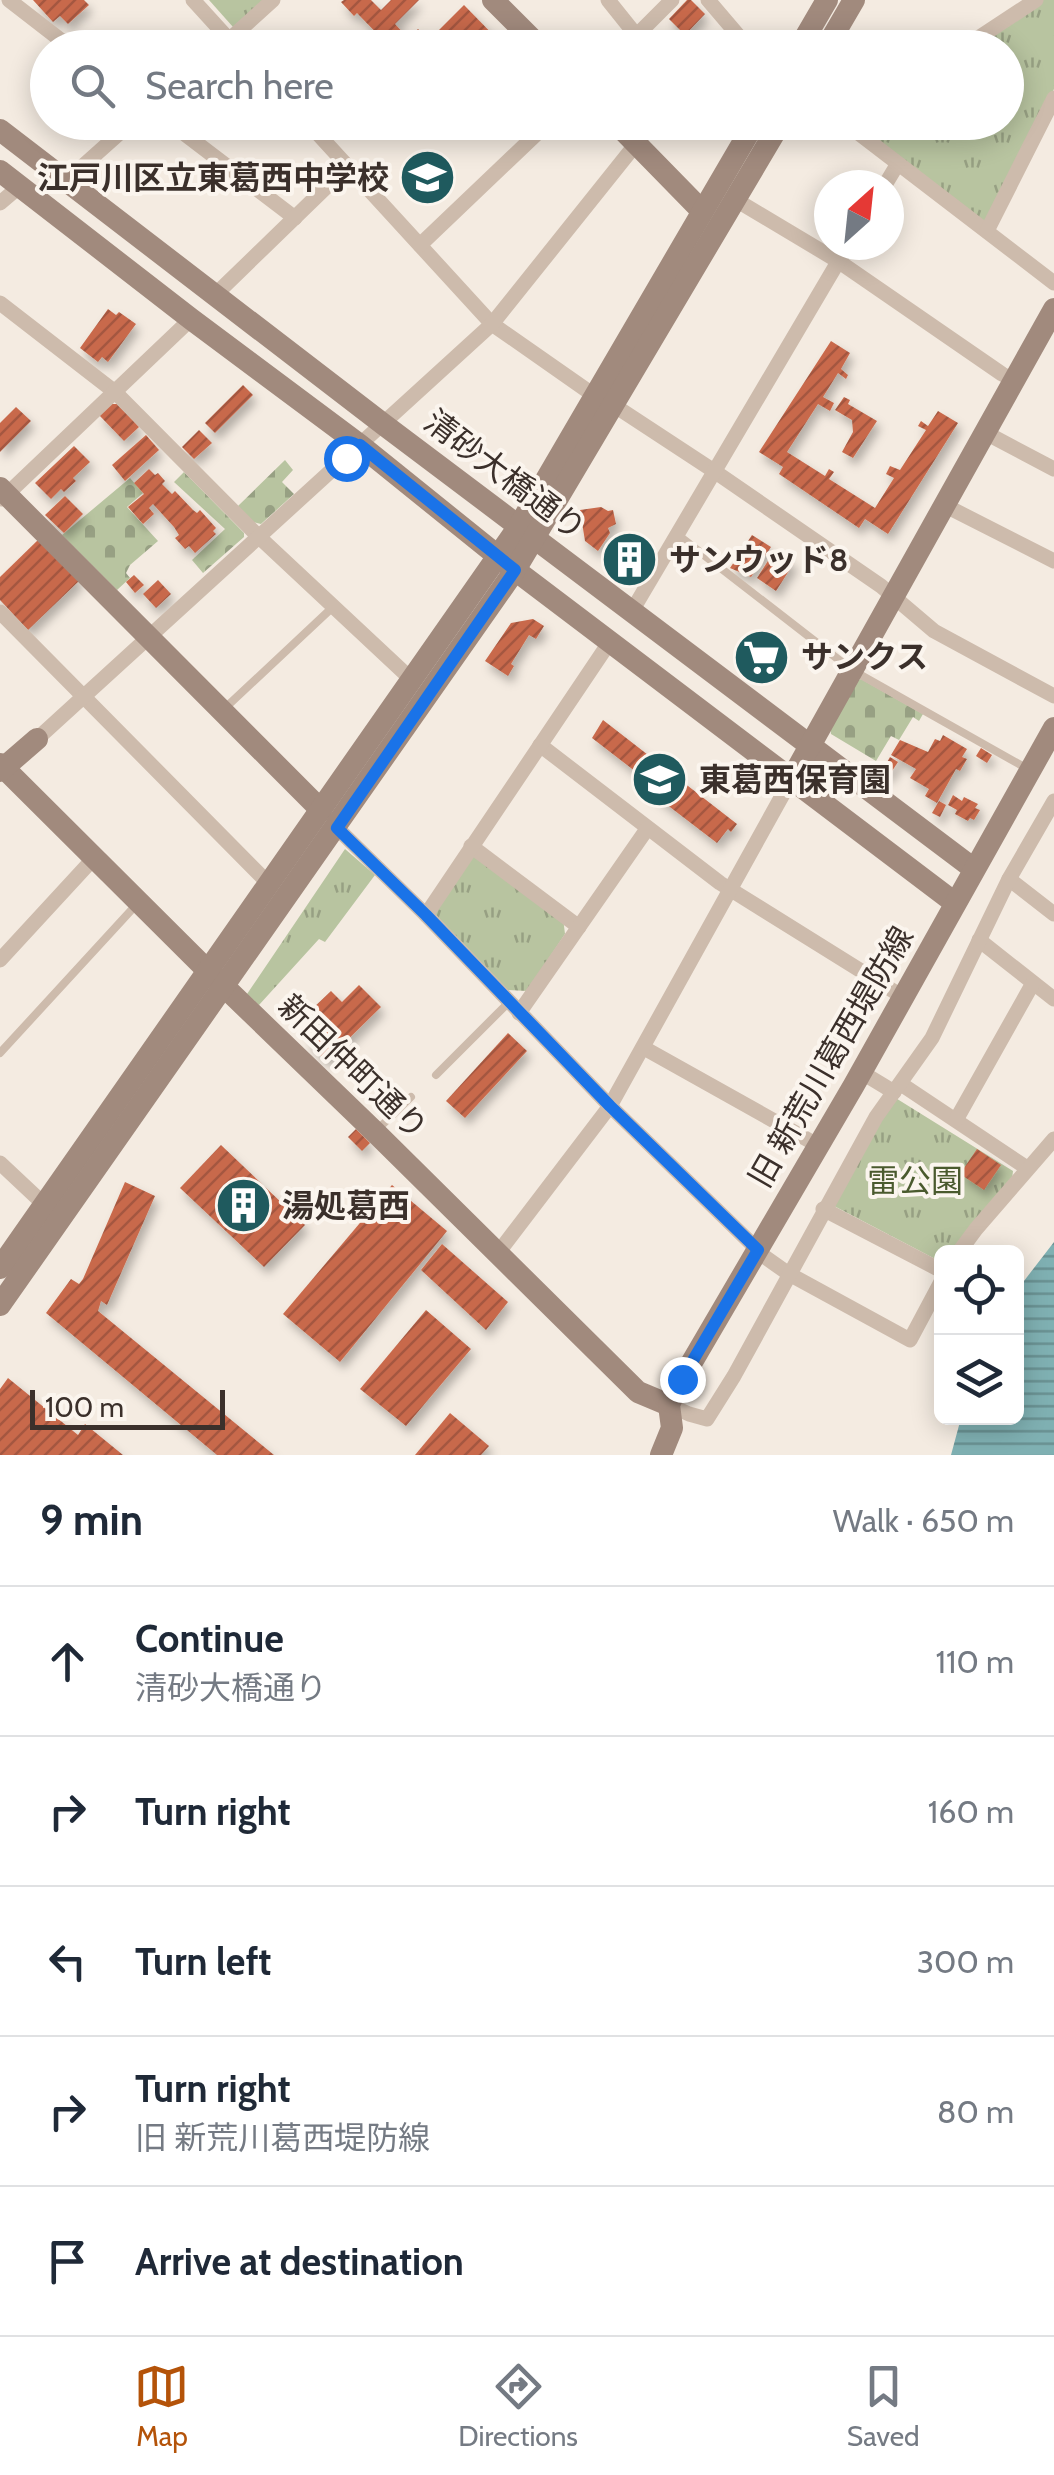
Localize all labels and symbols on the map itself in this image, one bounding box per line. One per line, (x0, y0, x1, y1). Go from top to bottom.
school or university icon: 江戸川区立東葛西中学校 (398, 148, 458, 208)
place label: 江戸川区立東葛西中学校 (37, 158, 389, 197)
north arrow (814, 170, 904, 260)
street label: 清砂大橋通り (417, 401, 594, 548)
route start (324, 436, 370, 482)
building icon: サンウッド8 (600, 530, 660, 590)
place label: サンウッド8 (669, 540, 848, 579)
supermarket icon: サンクス (732, 627, 792, 687)
place label: サンクス (801, 637, 928, 676)
school or university icon: 東葛西保育園 (630, 750, 690, 810)
place label: 東葛西保育園 (699, 760, 891, 799)
street label: 旧 新荒川葛西堤防線 (740, 919, 921, 1194)
street label: 新田仲町通り (271, 986, 436, 1147)
park label: 雷公園 (867, 1161, 963, 1200)
building icon: 湯処葛西 (213, 1176, 273, 1236)
place label: 湯処葛西 (282, 1186, 410, 1225)
route end (660, 1357, 706, 1403)
scale bar (30, 1385, 225, 1430)

